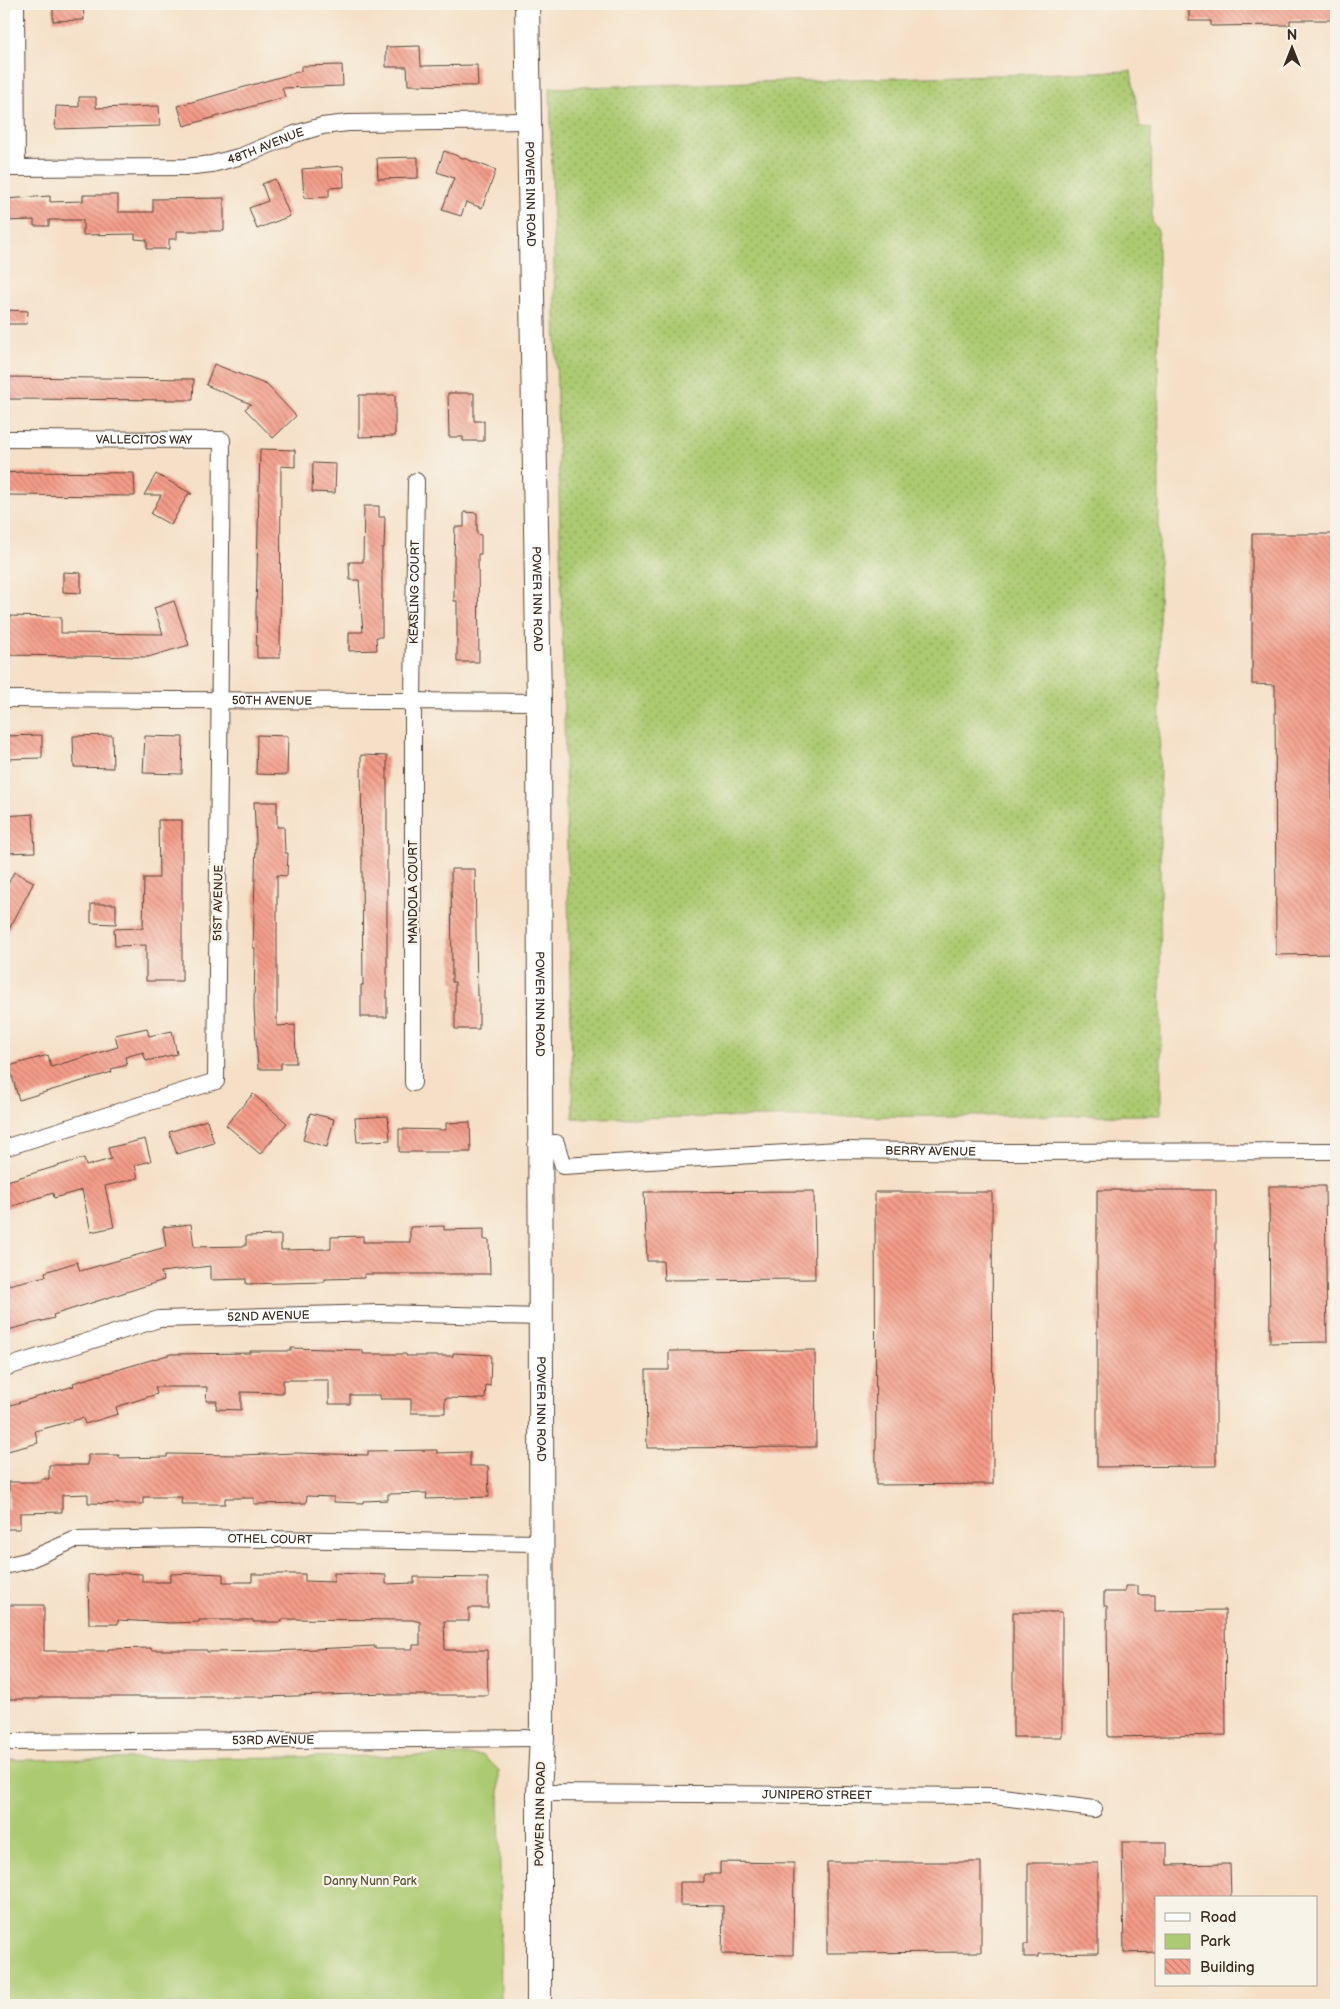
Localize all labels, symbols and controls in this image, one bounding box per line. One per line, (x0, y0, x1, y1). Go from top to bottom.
north arrow (1268, 22, 1318, 72)
text: N (1287, 27, 1297, 44)
street label: 48TH AVENUE (226, 125, 306, 168)
street label: POWER INN ROAD (521, 141, 538, 247)
street label: VALLECITOS WAY (96, 432, 193, 448)
street label: KEASLING COURT (407, 539, 423, 644)
street label: POWER INN ROAD (528, 546, 545, 652)
street label: 50TH AVENUE (232, 693, 312, 709)
street label: MANDOLA COURT (406, 839, 421, 944)
street label: 51ST AVENUE (210, 865, 227, 941)
street label: POWER INN ROAD (532, 951, 547, 1057)
street label: BERRY AVENUE (885, 1144, 976, 1160)
street label: 52ND AVENUE (227, 1308, 310, 1325)
street label: POWER INN ROAD (533, 1356, 548, 1462)
street label: OTHEL COURT (227, 1531, 313, 1548)
street label: 53RD AVENUE (232, 1733, 314, 1748)
street label: POWER INN ROAD (532, 1761, 549, 1867)
street label: JUNIPERO STREET (762, 1787, 873, 1803)
park label: Danny Nunn Park (323, 1874, 417, 1889)
legend (1155, 1896, 1318, 1986)
text: Road (1200, 1908, 1236, 1927)
text: Park (1200, 1932, 1231, 1951)
text: Building (1200, 1958, 1255, 1977)

